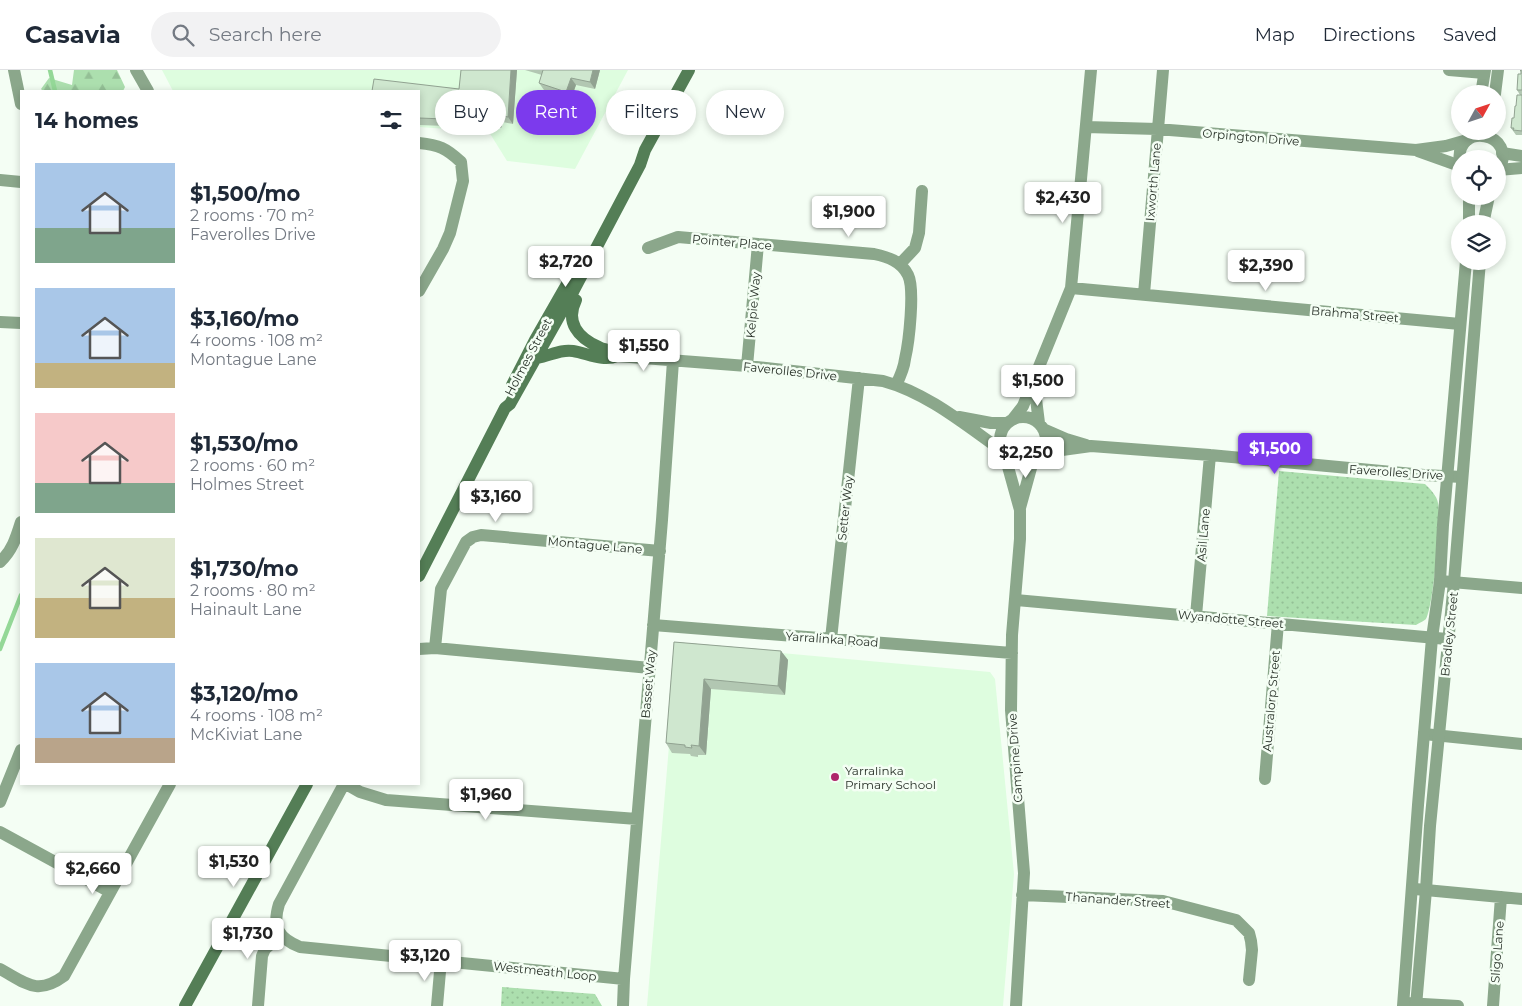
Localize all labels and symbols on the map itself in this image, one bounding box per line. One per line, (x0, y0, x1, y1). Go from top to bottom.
north arrow (1451, 85, 1506, 140)
street label: Orpington Drive (1202, 125, 1300, 149)
street label: Ixworth Lane (1142, 142, 1164, 222)
pin: $2,430 (1022, 182, 1104, 224)
pin: $1,900 (808, 196, 890, 238)
street label: Pointer Place (691, 231, 773, 253)
pin: $2,720 (525, 246, 607, 288)
pin: $2,390 (1225, 250, 1307, 292)
street label: Kelpie Way (743, 271, 763, 339)
street label: Brahma Street (1311, 303, 1400, 325)
street label: Holmes Street (501, 316, 555, 398)
pin: $1,550 (603, 330, 685, 372)
street label: Faverolles Drive (742, 359, 838, 383)
pin: $1,500 (997, 364, 1079, 407)
pin: $1,500 (1234, 432, 1316, 475)
pin: $2,250 (985, 436, 1067, 479)
street label: Faverolles Drive (1348, 461, 1444, 483)
street label: Setter Way (834, 474, 856, 541)
pin: $3,160 (455, 480, 537, 523)
street label: Asil Lane (1193, 508, 1213, 562)
street label: Montague Lane (547, 533, 643, 557)
street label: Bradley Street (1437, 591, 1461, 677)
street label: Wyandotte Street (1177, 607, 1285, 631)
street label: Yarralinka Road (785, 628, 879, 650)
street label: Basset Way (638, 648, 659, 719)
street label: Australorp Street (1259, 650, 1283, 752)
street label: Campine Drive (1004, 713, 1026, 803)
place label: Yarralinka Primary School (845, 763, 936, 792)
marker: Yarralinka Primary School (829, 771, 841, 783)
pin: $1,960 (445, 778, 527, 821)
pin: $1,530 (193, 846, 275, 888)
pin: $2,660 (52, 852, 134, 895)
street label: Thanander Street (1065, 889, 1171, 911)
pin: $1,730 (207, 918, 289, 960)
street label: Sligo Lane (1487, 920, 1507, 984)
pin: $3,120 (384, 940, 466, 982)
street label: Westmeath Loop (493, 958, 597, 984)

